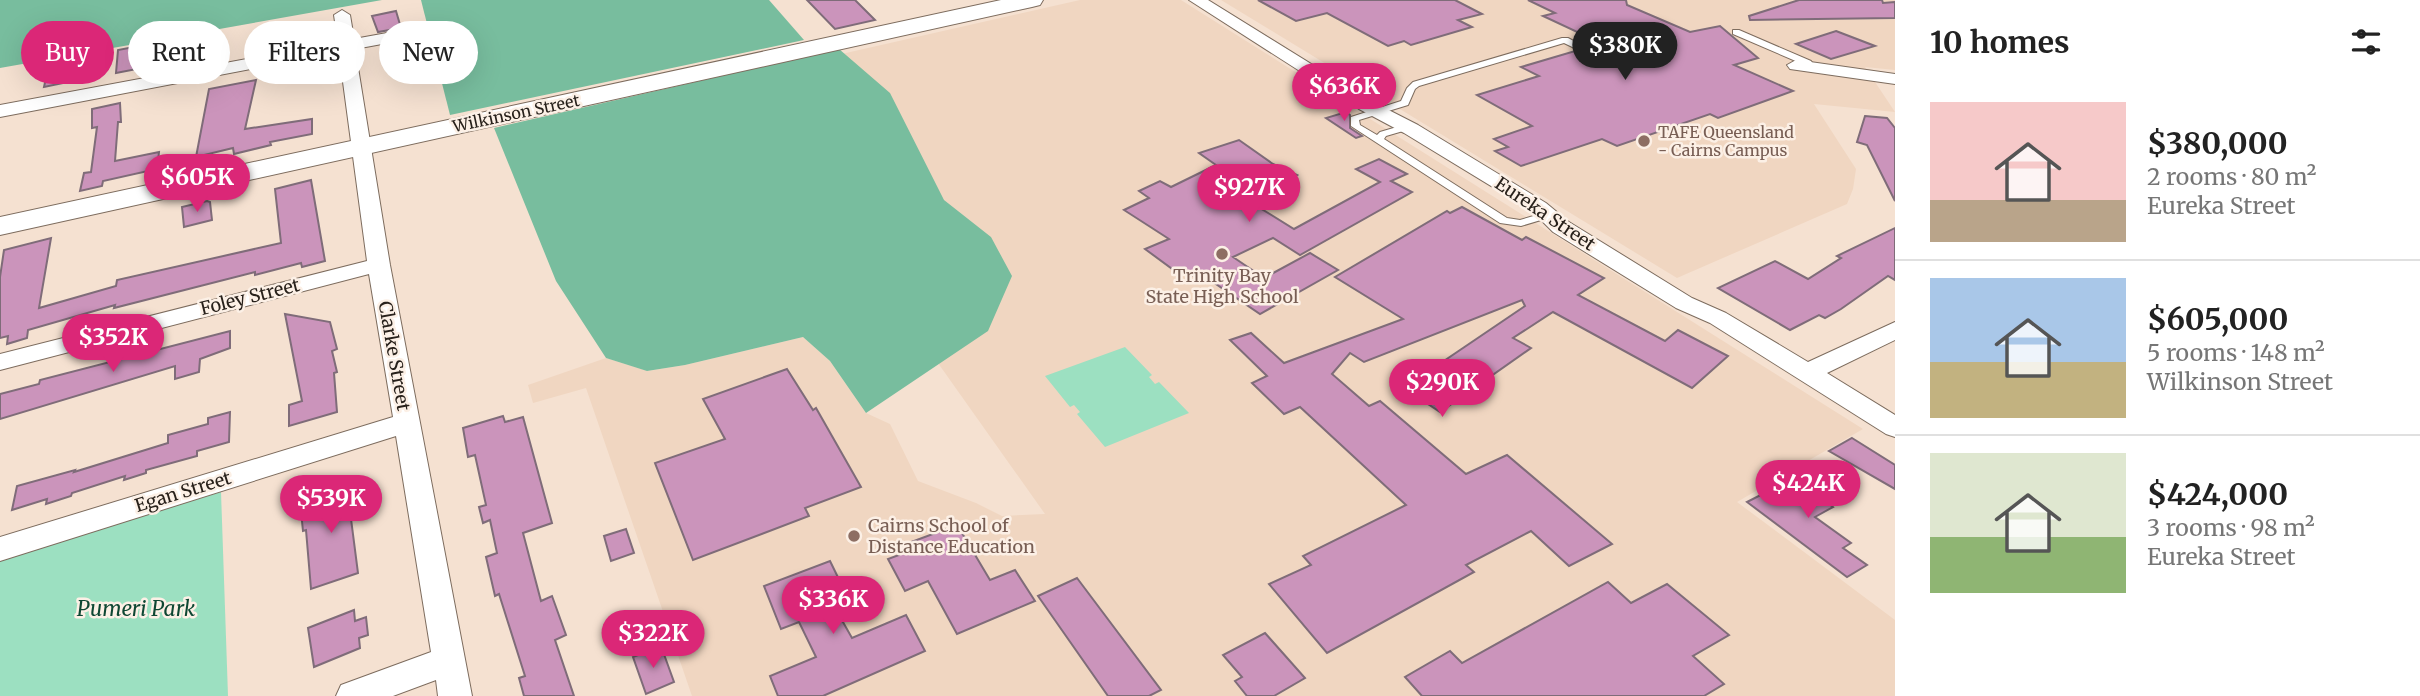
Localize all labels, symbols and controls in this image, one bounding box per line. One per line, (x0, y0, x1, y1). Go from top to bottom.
chip: Buy (21, 21, 114, 84)
chip: Rent (128, 21, 230, 84)
chip: Filters (244, 21, 365, 84)
chip: New (379, 21, 478, 84)
pin: $380K (1576, 22, 1674, 82)
text: 10 homes (1930, 23, 2070, 61)
icon: filters (2347, 23, 2385, 61)
text: $380K (1588, 30, 1662, 59)
pin: $636K (1295, 64, 1393, 123)
text: $636K (1308, 71, 1380, 100)
street label: Wilkinson Street (450, 90, 582, 136)
place label: TAFE Queensland - Cairns Campus (1658, 122, 1794, 160)
text: $380,000 (2147, 124, 2288, 162)
icon: home (1986, 130, 2070, 214)
marker: TAFE Queensland - Cairns Campus (1636, 133, 1652, 149)
pin: $605K (148, 154, 246, 214)
text: $605K (160, 162, 234, 191)
text: 2 rooms · 80 m² (2147, 162, 2316, 191)
pin: $927K (1200, 164, 1298, 224)
text: $927K (1213, 172, 1285, 201)
street label: Eureka Street (1491, 172, 1600, 256)
text: Eureka Street (2147, 191, 2296, 220)
marker: Trinity Bay State High School (1214, 246, 1230, 262)
place label: Trinity Bay State High School (1146, 264, 1299, 308)
street label: Foley Street (198, 273, 302, 320)
street label: Clarke Street (374, 299, 415, 412)
text: $605,000 (2147, 300, 2288, 338)
icon: home (1986, 306, 2070, 390)
pin: $352K (64, 314, 162, 374)
text: $352K (78, 322, 148, 351)
text: 5 rooms · 148 m² (2147, 338, 2325, 367)
pin: $290K (1393, 360, 1491, 419)
text: $290K (1405, 367, 1479, 396)
text: Wilkinson Street (2147, 367, 2333, 396)
pin: $424K (1759, 461, 1857, 520)
street label: Egan Street (132, 466, 234, 517)
text: $424K (1771, 468, 1845, 497)
text: $424,000 (2147, 475, 2288, 513)
pin: $539K (282, 476, 380, 535)
icon: home (1986, 481, 2070, 565)
text: $539K (296, 483, 366, 512)
text: 3 rooms · 98 m² (2147, 513, 2315, 542)
place label: Cairns School of Distance Education (868, 514, 1035, 558)
marker: Cairns School of Distance Education (846, 528, 862, 544)
text: Eureka Street (2147, 542, 2296, 571)
pin: $336K (784, 576, 882, 636)
text: $336K (798, 584, 868, 613)
park label: Pumeri Park (77, 595, 196, 622)
pin: $322K (604, 610, 702, 670)
text: $322K (618, 618, 688, 647)

